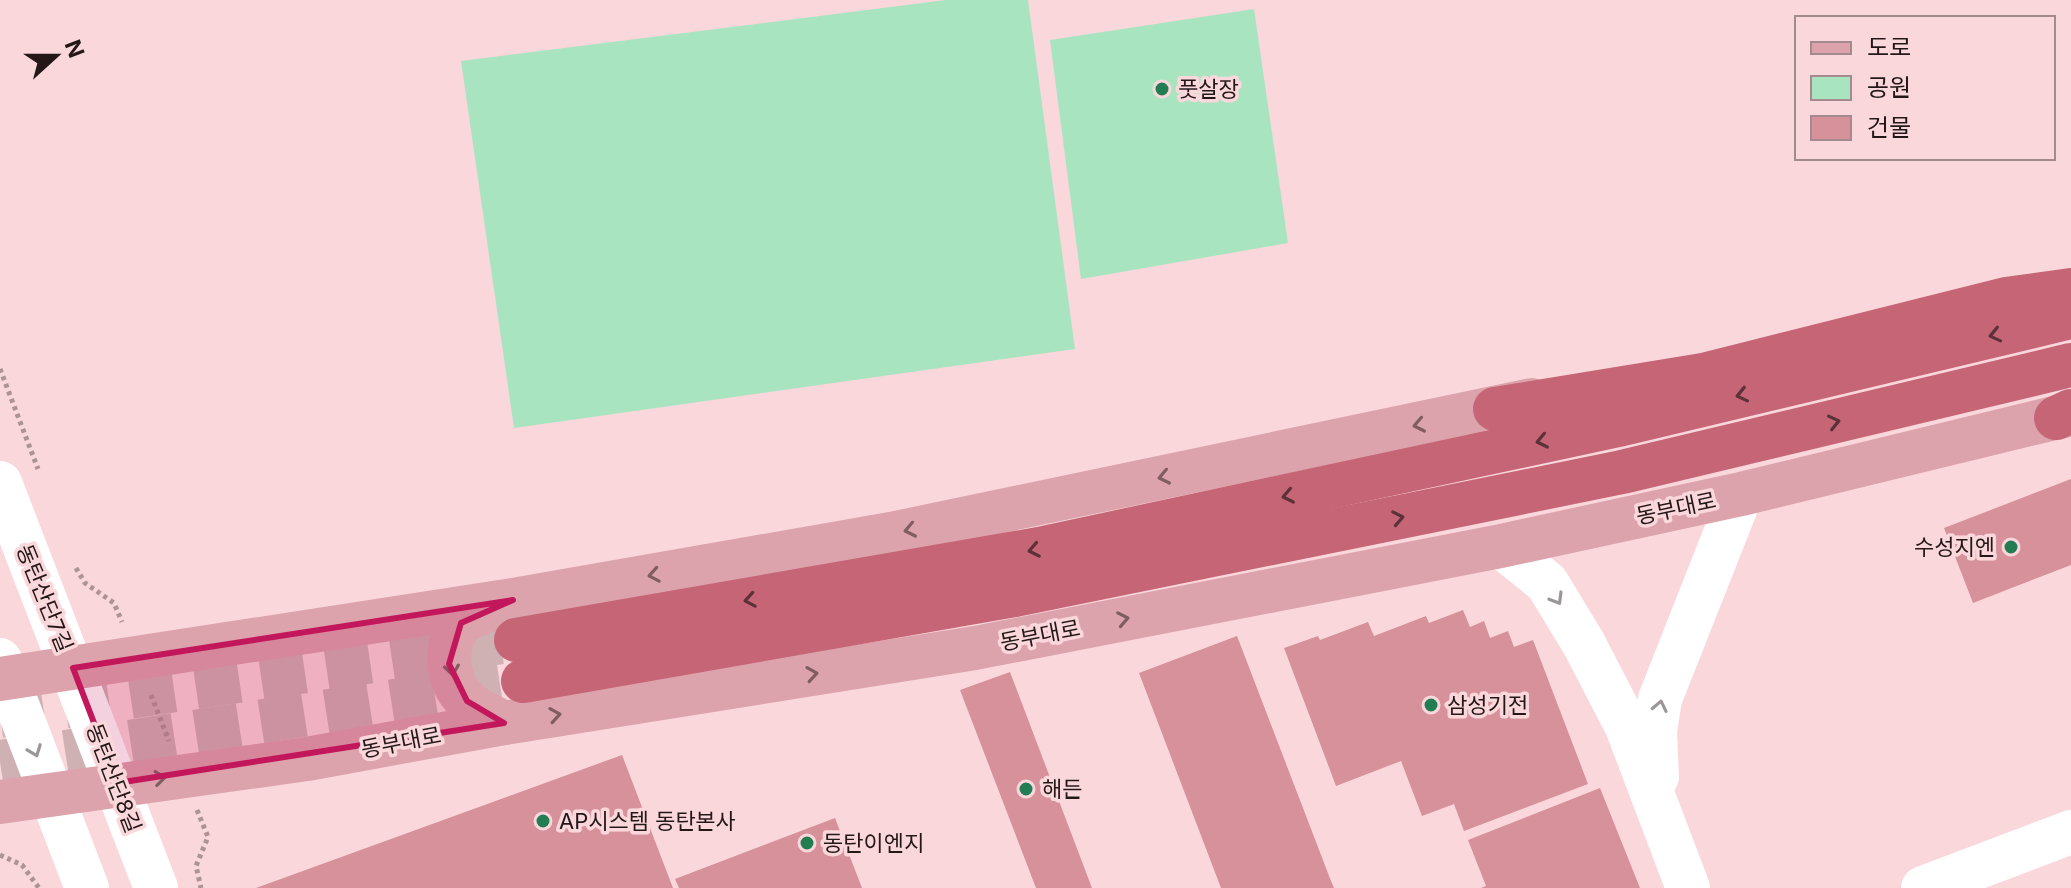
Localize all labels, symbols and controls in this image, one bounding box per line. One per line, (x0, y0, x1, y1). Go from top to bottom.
north arrow (16, 16, 96, 96)
legend (1795, 16, 2055, 160)
text: 도로 (1867, 33, 1911, 62)
text: N (60, 36, 90, 61)
text: 공원 (1867, 73, 1911, 102)
place label: 풋살장 (1178, 76, 1239, 102)
marker: 풋살장 (1153, 80, 1171, 98)
text: 건물 (1867, 113, 1911, 142)
one-way arrow (1989, 325, 2003, 342)
one-way arrow (1736, 386, 1750, 403)
one-way arrow (1827, 414, 1840, 431)
one-way arrow (1413, 416, 1426, 433)
one-way arrow (1536, 432, 1549, 449)
one-way arrow (1158, 468, 1171, 485)
one-way arrow (1282, 487, 1295, 504)
street label: 동부대로 (1634, 487, 1718, 529)
one-way arrow (1390, 510, 1404, 527)
one-way arrow (903, 521, 917, 538)
place label: 수성지엔 (1914, 534, 1995, 560)
marker: 수성지엔 (2002, 538, 2020, 556)
street label: 동탄산단7길 (12, 540, 78, 656)
one-way arrow (1027, 541, 1041, 558)
one-way arrow (647, 566, 660, 583)
one-way arrow (743, 590, 757, 607)
one-way arrow (1547, 590, 1563, 605)
one-way arrow (1116, 612, 1130, 629)
street label: 동부대로 (998, 615, 1082, 655)
one-way arrow (443, 663, 460, 677)
one-way arrow (805, 666, 818, 683)
place label: 삼성기전 (1447, 692, 1528, 718)
marker: 삼성기전 (1422, 696, 1440, 714)
one-way arrow (1650, 700, 1667, 713)
one-way arrow (548, 707, 562, 724)
street label: 동탄산단8길 (81, 720, 147, 836)
street label: 동부대로 (359, 722, 443, 762)
one-way arrow (25, 743, 42, 757)
one-way arrow (154, 770, 167, 787)
place label: 해든 (1042, 776, 1082, 802)
marker: 해든 (1017, 780, 1035, 798)
place label: AP시스템 동탄본사 (559, 808, 736, 834)
marker: AP시스템 동탄본사 (534, 812, 552, 830)
place label: 동탄이엔지 (823, 830, 924, 856)
marker: 동탄이엔지 (798, 834, 816, 852)

